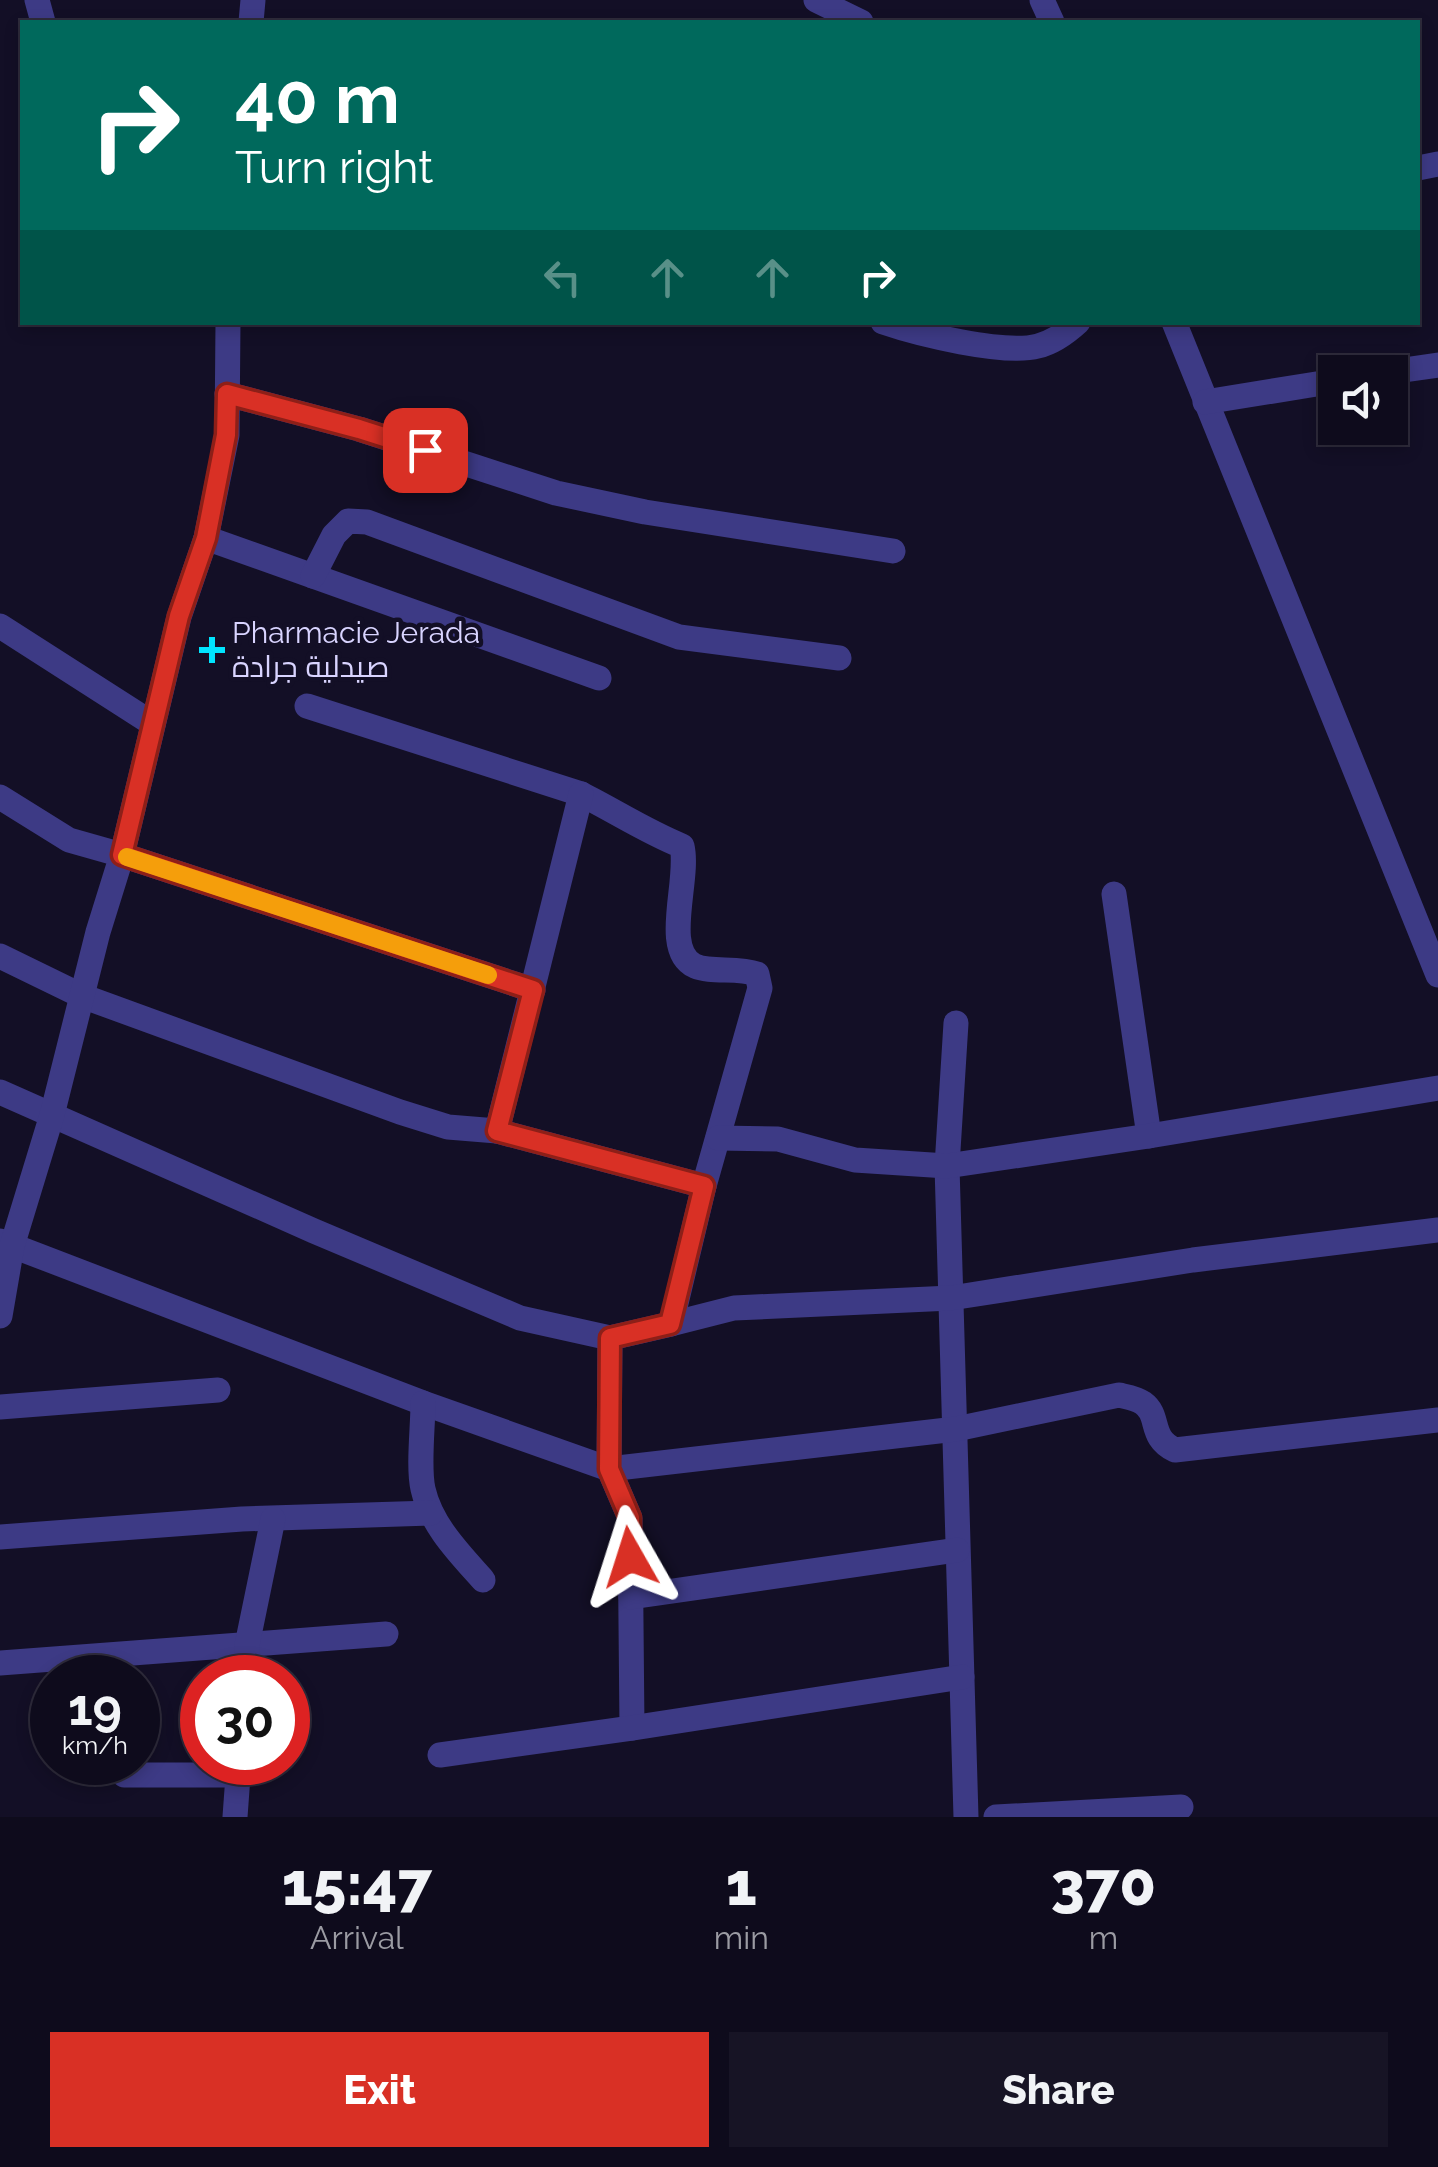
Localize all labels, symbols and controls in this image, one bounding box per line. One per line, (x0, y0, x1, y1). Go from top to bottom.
text: 40 m (235, 57, 400, 139)
icon: right (70, 60, 200, 190)
text: Turn right (235, 141, 433, 194)
icon: left (535, 250, 590, 305)
icon: ahead (640, 250, 695, 305)
icon: ahead (745, 250, 800, 305)
icon: right (850, 250, 905, 305)
map controls (1318, 355, 1408, 445)
button: sound (1318, 355, 1408, 445)
pin (383, 408, 468, 493)
icon: arrive (398, 423, 453, 478)
place label: Pharmacie Jerada صيدلية جرادة (232, 615, 480, 684)
marker: Pharmacie Jerada صيدلية جرادة (201, 639, 223, 661)
position arrow (578, 1505, 682, 1609)
speed limit sign: 30 (180, 1655, 310, 1785)
text: 19 (68, 1678, 122, 1737)
text: km/h (62, 1730, 128, 1760)
text: 15:47 (282, 1849, 432, 1919)
text: 1 (726, 1849, 757, 1919)
text: 370 (1051, 1849, 1156, 1919)
text: Arrival (310, 1919, 404, 1956)
text: min (714, 1919, 769, 1956)
text: m (1089, 1919, 1118, 1956)
button: Exit (50, 2032, 709, 2147)
button: Share (729, 2032, 1388, 2147)

